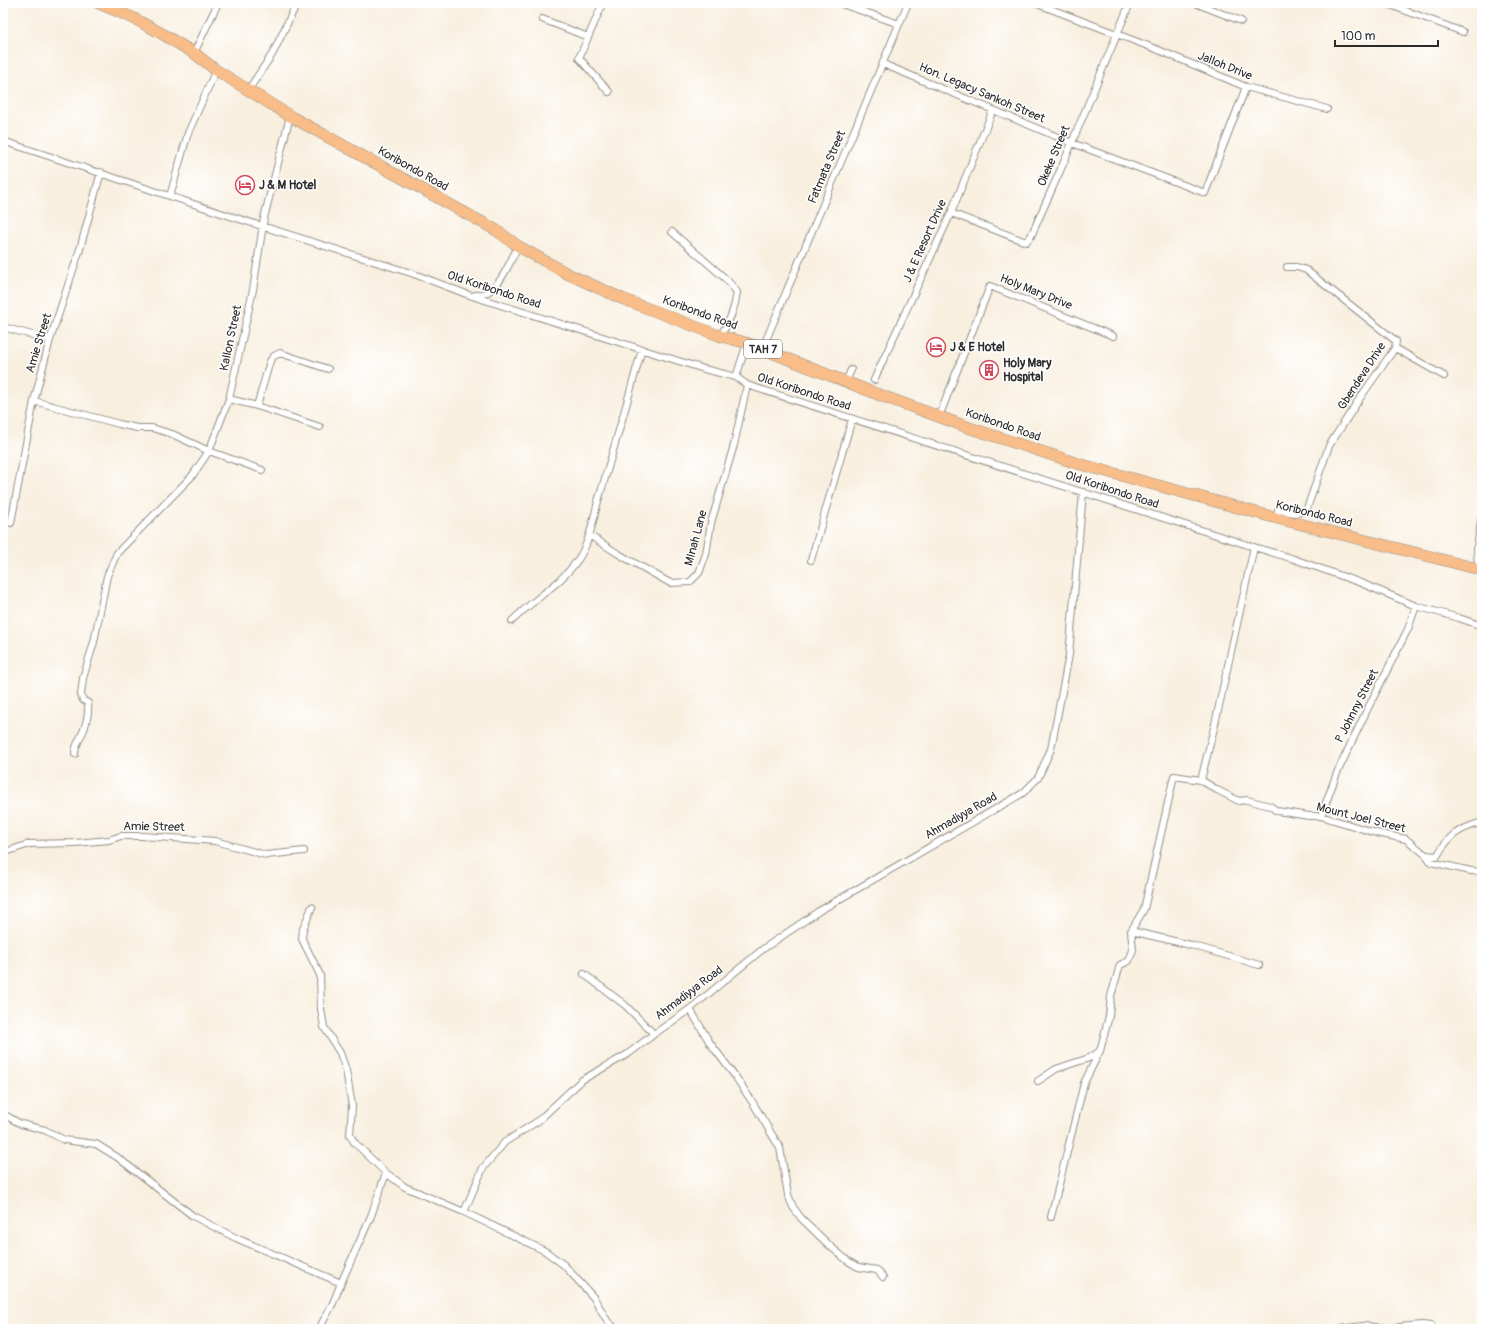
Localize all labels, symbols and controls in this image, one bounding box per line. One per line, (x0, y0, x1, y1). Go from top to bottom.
scale bar (1335, 22, 1438, 48)
text: 100 m (1341, 29, 1376, 44)
street label: Jalloh Drive (1196, 48, 1254, 84)
street label: Hon. Legacy Sankoh Street (917, 60, 1047, 126)
street label: Okeke Street (1034, 123, 1074, 189)
street label: Fatmata Street (805, 128, 849, 206)
street label: Koribondo Road (375, 143, 451, 195)
hotel icon: J & M Hotel (234, 174, 256, 196)
place label: J & M Hotel (259, 178, 317, 193)
street label: J & E Resort Drive (900, 197, 950, 285)
street label: Old Koribondo Road (445, 268, 543, 312)
street label: Holy Mary Drive (998, 271, 1074, 313)
street label: Koribondo Road (660, 293, 740, 334)
street label: Kallon Street (217, 304, 245, 372)
street label: Amie Street (23, 311, 55, 375)
hotel icon: J & E Hotel (925, 336, 947, 358)
street label: Gbendeva Drive (1335, 339, 1389, 413)
road number: TAH 7 (744, 340, 782, 358)
place label: J & E Hotel (950, 340, 1005, 355)
place label: Holy Mary Hospital (1003, 356, 1052, 385)
building icon: Holy Mary Hospital (978, 359, 1000, 381)
street label: Old Koribondo Road (755, 370, 853, 414)
street label: Koribondo Road (963, 405, 1043, 445)
street label: Old Koribondo Road (1063, 468, 1161, 512)
street label: Koribondo Road (1274, 497, 1354, 531)
street label: MInah Lane (681, 508, 711, 568)
street label: P Johnny Street (1332, 667, 1382, 745)
street label: Ahmadiyya Road (922, 789, 1000, 843)
street label: Mount Joel Street (1315, 800, 1407, 836)
street label: Amie Street (123, 819, 185, 835)
street label: Ahmadiyya Road (652, 963, 726, 1023)

